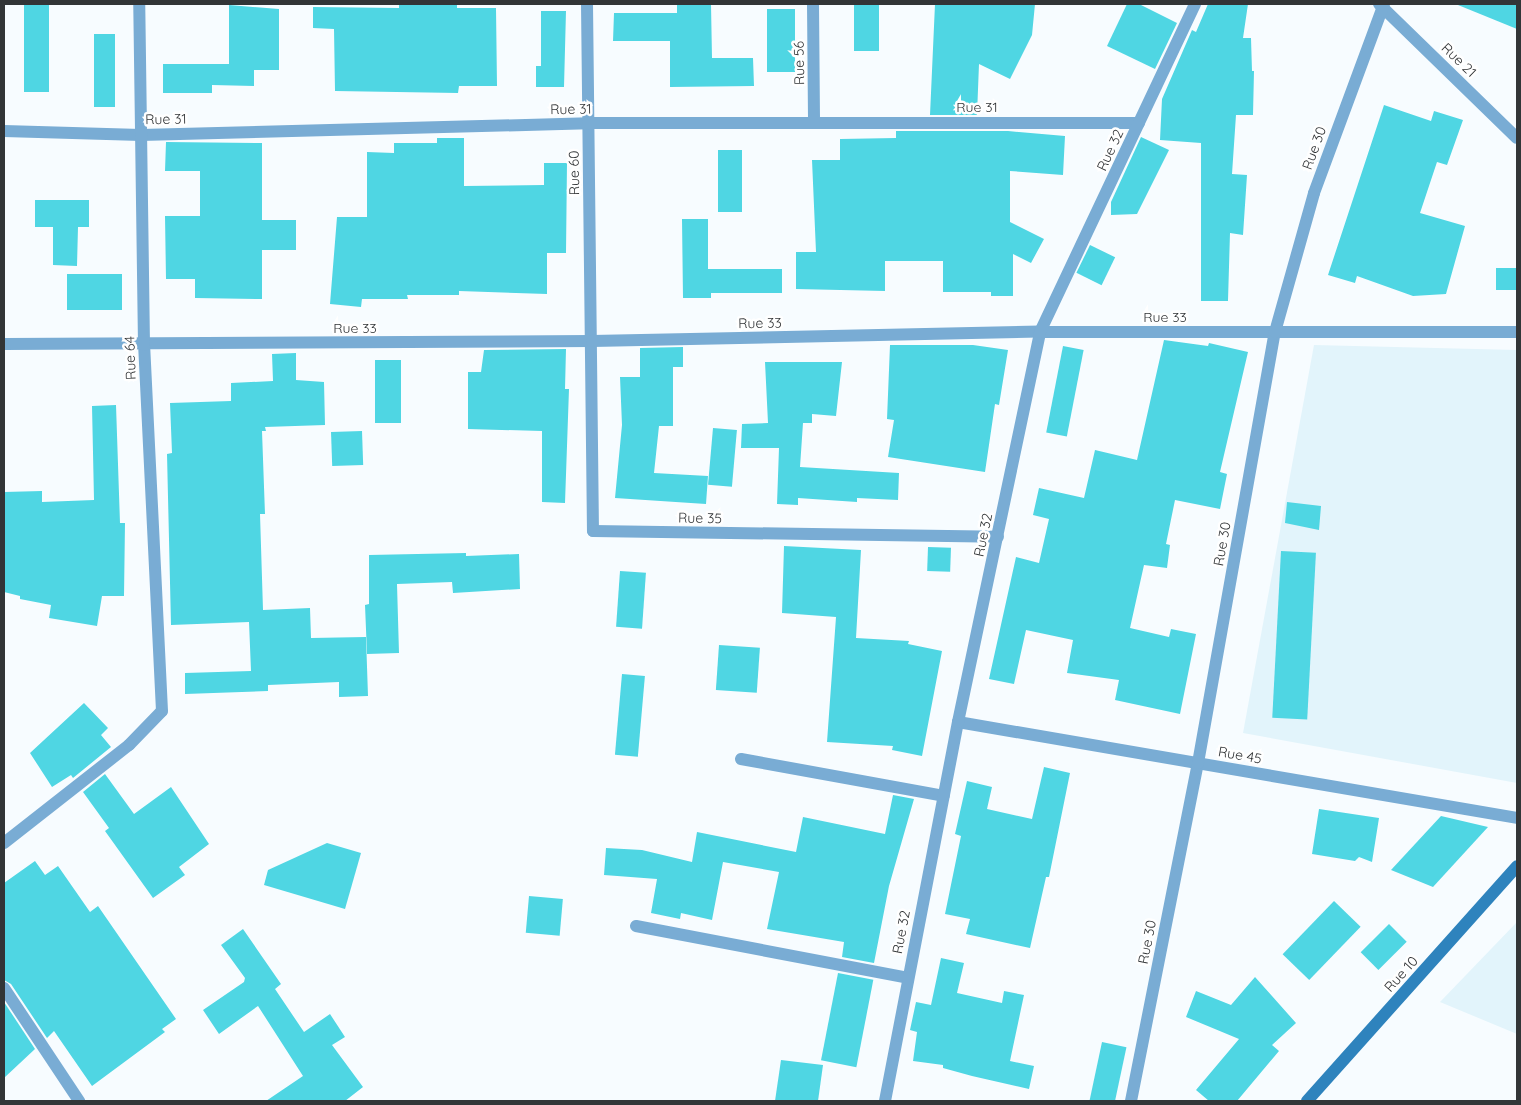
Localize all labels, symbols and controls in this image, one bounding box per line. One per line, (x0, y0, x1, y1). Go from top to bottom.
street label: Rue 21 (1438, 39, 1480, 81)
street label: Rue 56 (790, 41, 808, 85)
street label: Rue 31 (956, 99, 998, 115)
street label: Rue 31 (550, 100, 592, 118)
street label: Rue 31 (145, 110, 187, 128)
street label: Rue 30 (1298, 124, 1330, 172)
street label: Rue 32 (1093, 126, 1127, 174)
street label: Rue 60 (565, 150, 583, 196)
street label: Rue 33 (1143, 309, 1187, 325)
street label: Rue 33 (738, 314, 782, 332)
street label: Rue 33 (333, 320, 377, 336)
street label: Rue 64 (121, 336, 139, 380)
street label: Rue 35 (678, 509, 722, 527)
street label: Rue 32 (970, 512, 996, 558)
street label: Rue 30 (1210, 521, 1234, 567)
street label: Rue 45 (1217, 743, 1263, 767)
street label: Rue 32 (889, 909, 913, 955)
street label: Rue 30 (1134, 919, 1160, 965)
street label: Rue 10 (1381, 953, 1421, 995)

